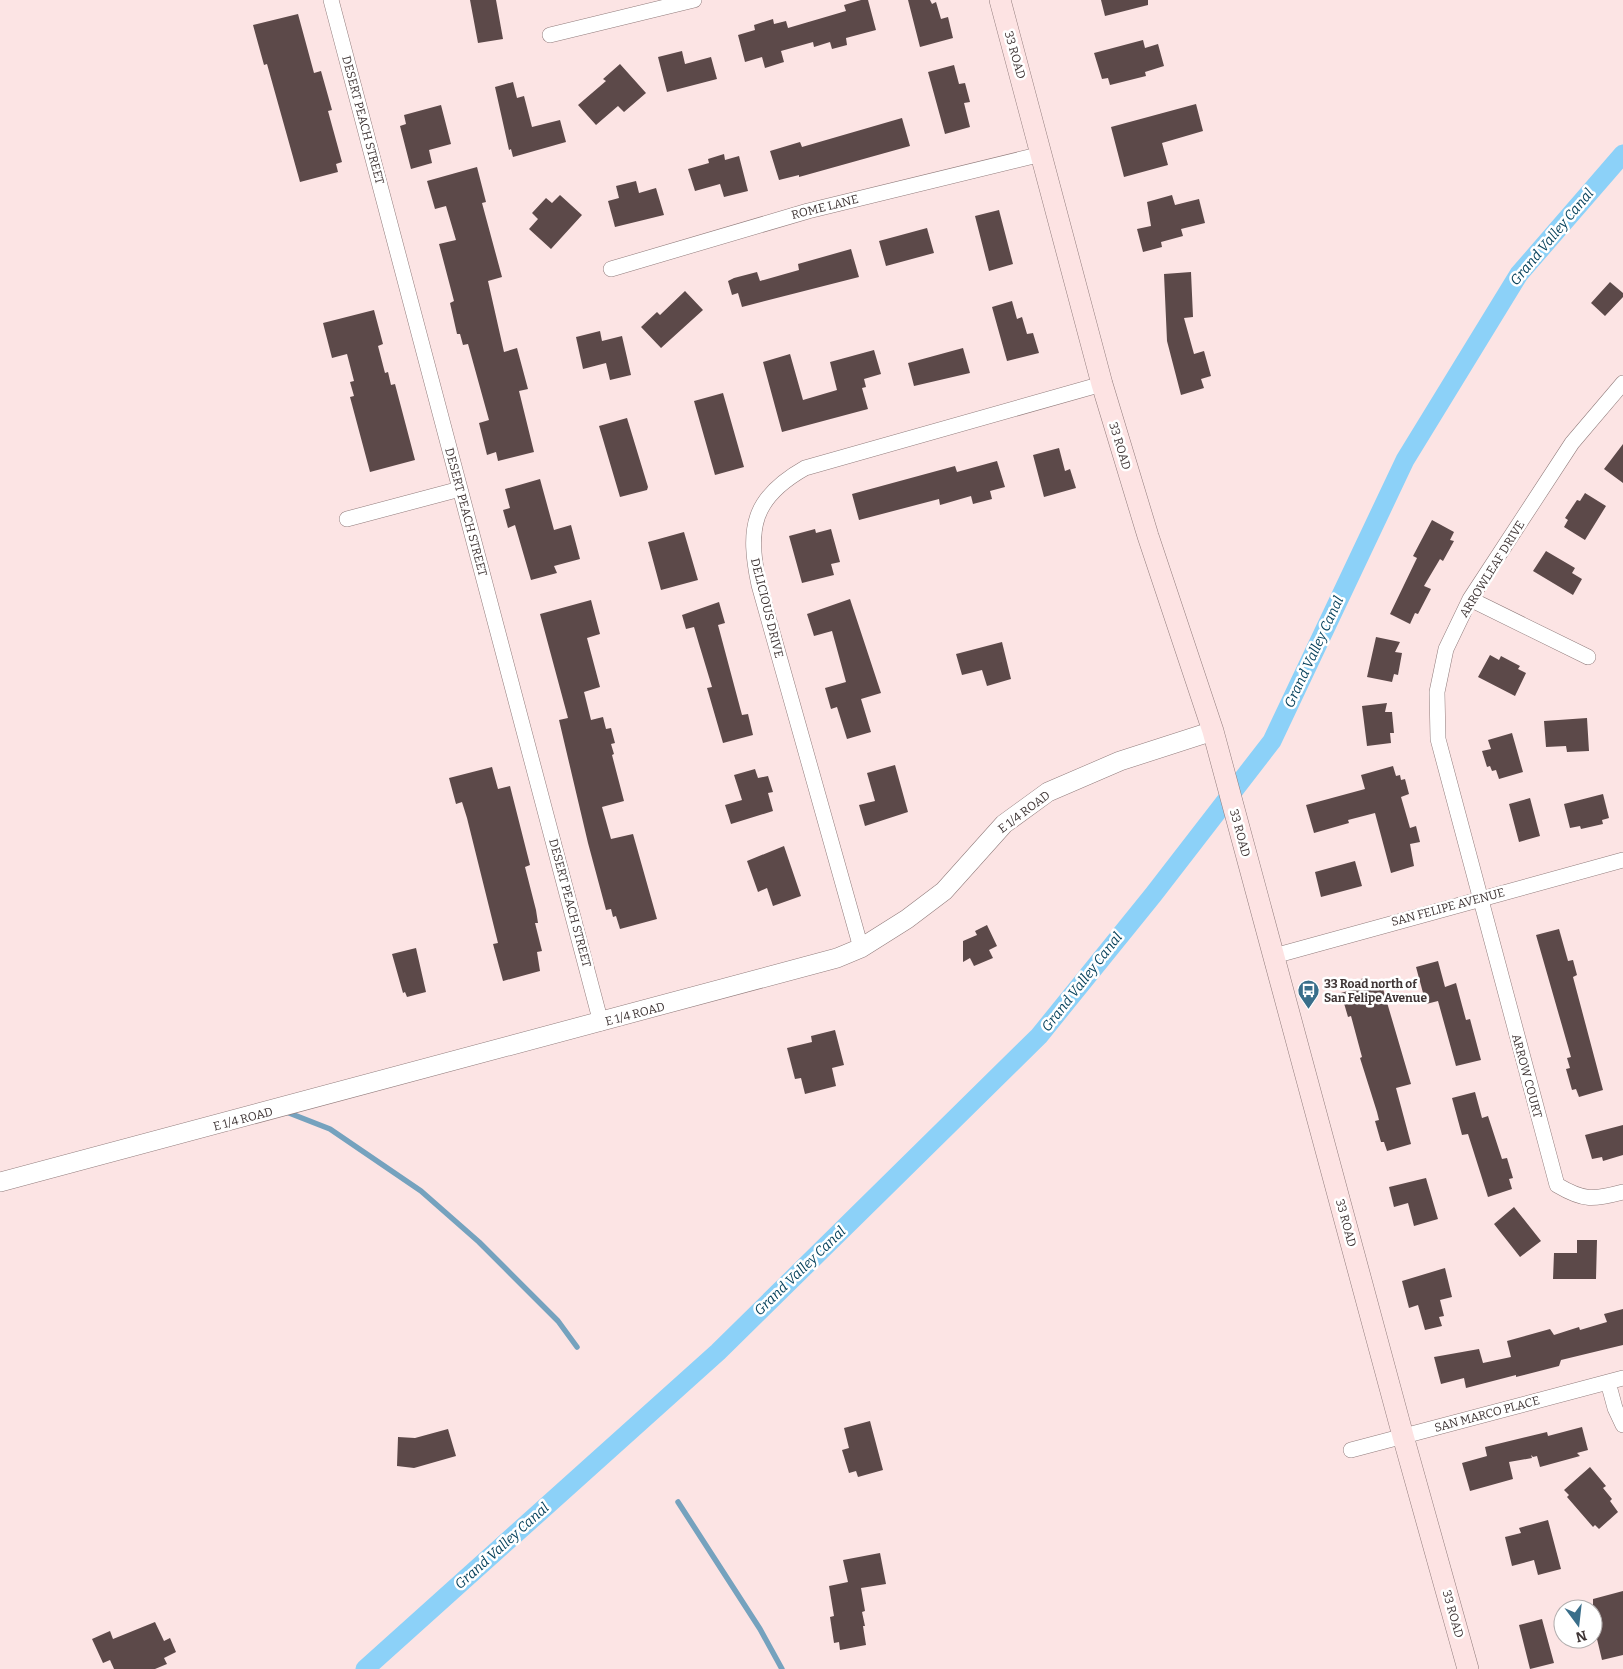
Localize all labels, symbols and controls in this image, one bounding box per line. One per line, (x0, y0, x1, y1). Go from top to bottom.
street label: 33 ROAD (1002, 30, 1028, 80)
street label: DESERT PEACH STREET (339, 54, 387, 186)
water label: Grand Valley Canal (1507, 185, 1597, 289)
street label: ROME LANE (790, 192, 860, 222)
street label: 33 ROAD (1106, 421, 1134, 471)
street label: DESERT PEACH STREET (442, 446, 490, 578)
street label: ARROWLEAF DRIVE (1457, 518, 1527, 620)
street label: DELICIOUS DRIVE (748, 557, 786, 659)
water label: Grand Valley Canal (1281, 593, 1347, 710)
street label: E 1/4 ROAD (995, 788, 1053, 836)
street label: 33 ROAD (1227, 808, 1253, 858)
street label: DESERT PEACH STREET (546, 837, 594, 969)
street label: SAN FELIPE AVENUE (1390, 885, 1506, 929)
water label: Grand Valley Canal (1038, 929, 1126, 1035)
place label: 33 Road north of San Felipe Avenue (1324, 977, 1427, 1005)
bus stop icon: 33 Road north of San Felipe Avenue (1296, 979, 1320, 1010)
street label: E 1/4 ROAD (604, 999, 666, 1029)
street label: ARROW COURT (1509, 1032, 1545, 1120)
street label: E 1/4 ROAD (212, 1104, 274, 1134)
street label: 33 ROAD (1333, 1198, 1359, 1248)
water label: Grand Valley Canal (751, 1223, 850, 1319)
street label: SAN MARCO PLACE (1433, 1393, 1541, 1435)
water label: Grand Valley Canal (451, 1499, 553, 1593)
street label: 33 ROAD (1440, 1589, 1466, 1639)
north arrow (1553, 1599, 1603, 1649)
text: N (1574, 1626, 1589, 1646)

